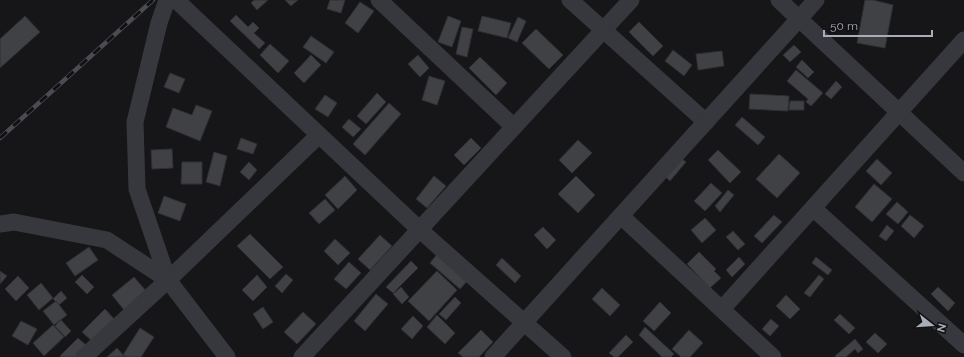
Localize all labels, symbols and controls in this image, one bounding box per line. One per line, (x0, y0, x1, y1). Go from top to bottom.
scale bar (824, 12, 932, 38)
text: 50 m (830, 19, 858, 33)
north arrow (912, 305, 952, 345)
text: N (934, 322, 949, 334)

